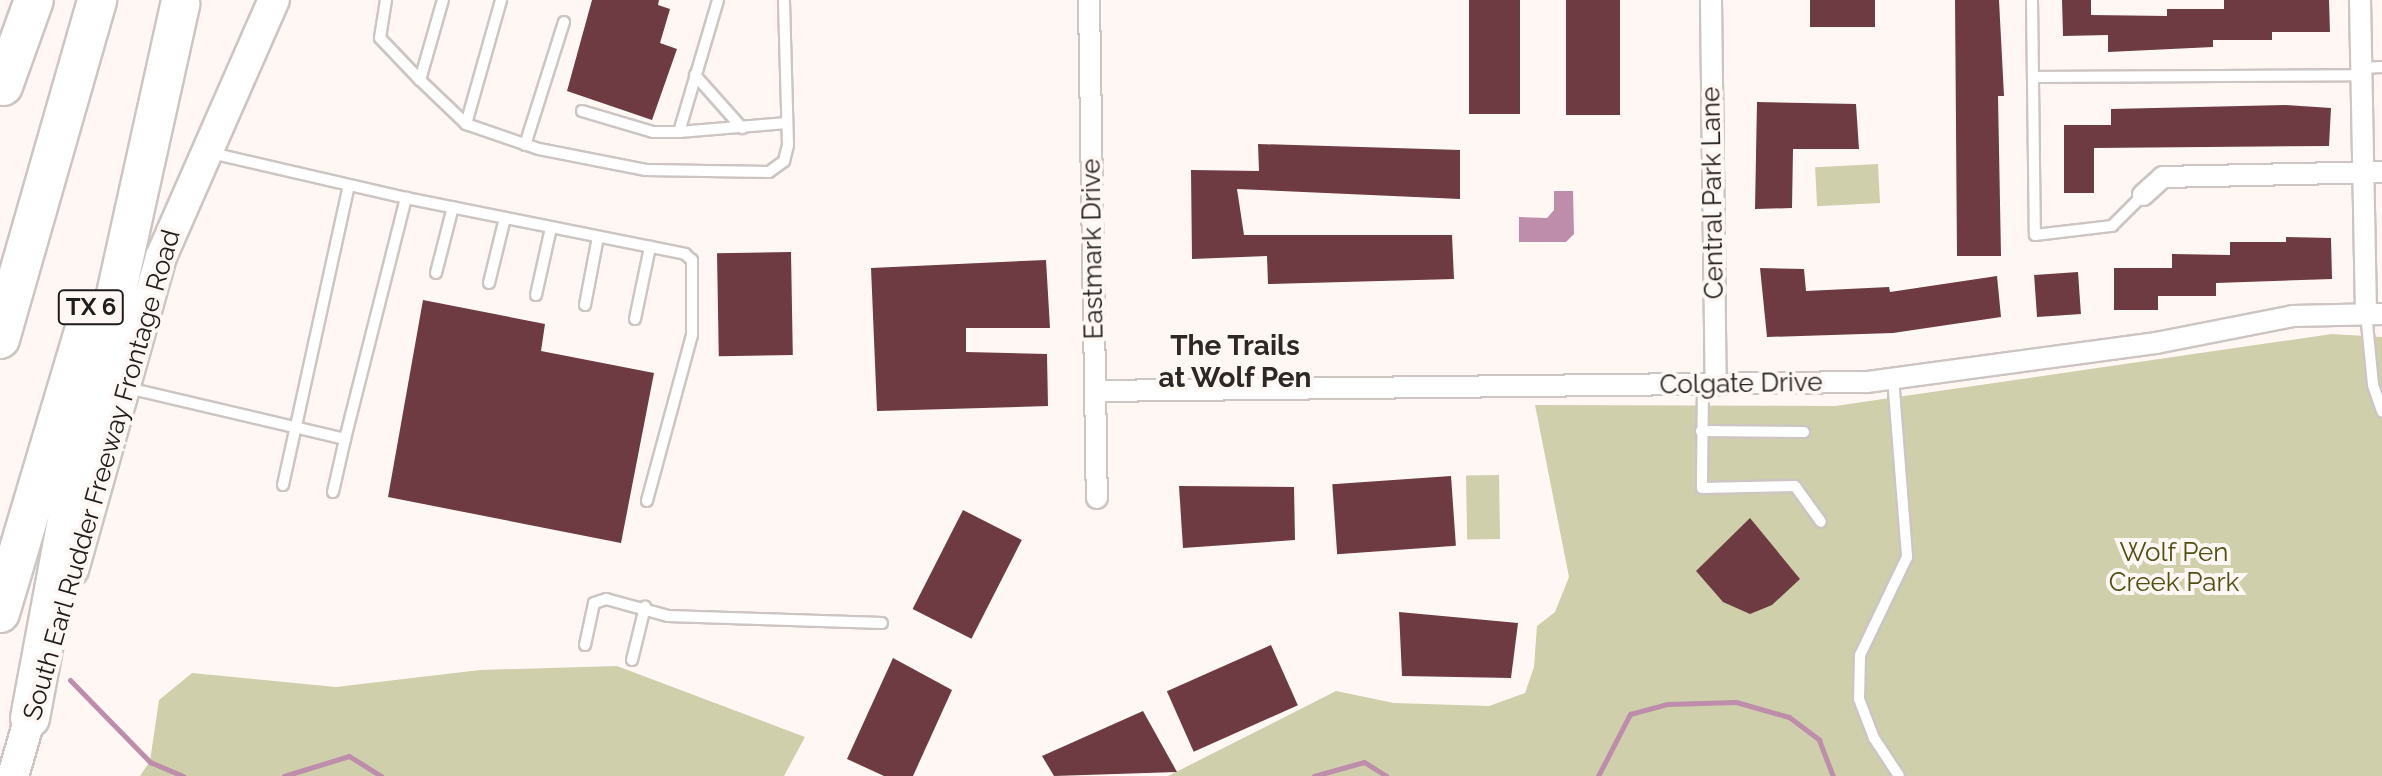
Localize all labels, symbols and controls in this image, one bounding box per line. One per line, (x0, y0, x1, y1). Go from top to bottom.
street label: Central Park Lane (1696, 86, 1730, 300)
street label: Eastmark Drive (1076, 158, 1110, 340)
street label: South Earl Rudder Freeway Frontage Road (17, 225, 187, 725)
road number: TX 6 (57, 287, 125, 327)
district label: The Trails at Wolf Pen (1158, 329, 1312, 395)
street label: Colgate Drive (1659, 367, 1823, 401)
park label: Wolf Pen Creek Park (2109, 537, 2239, 598)

